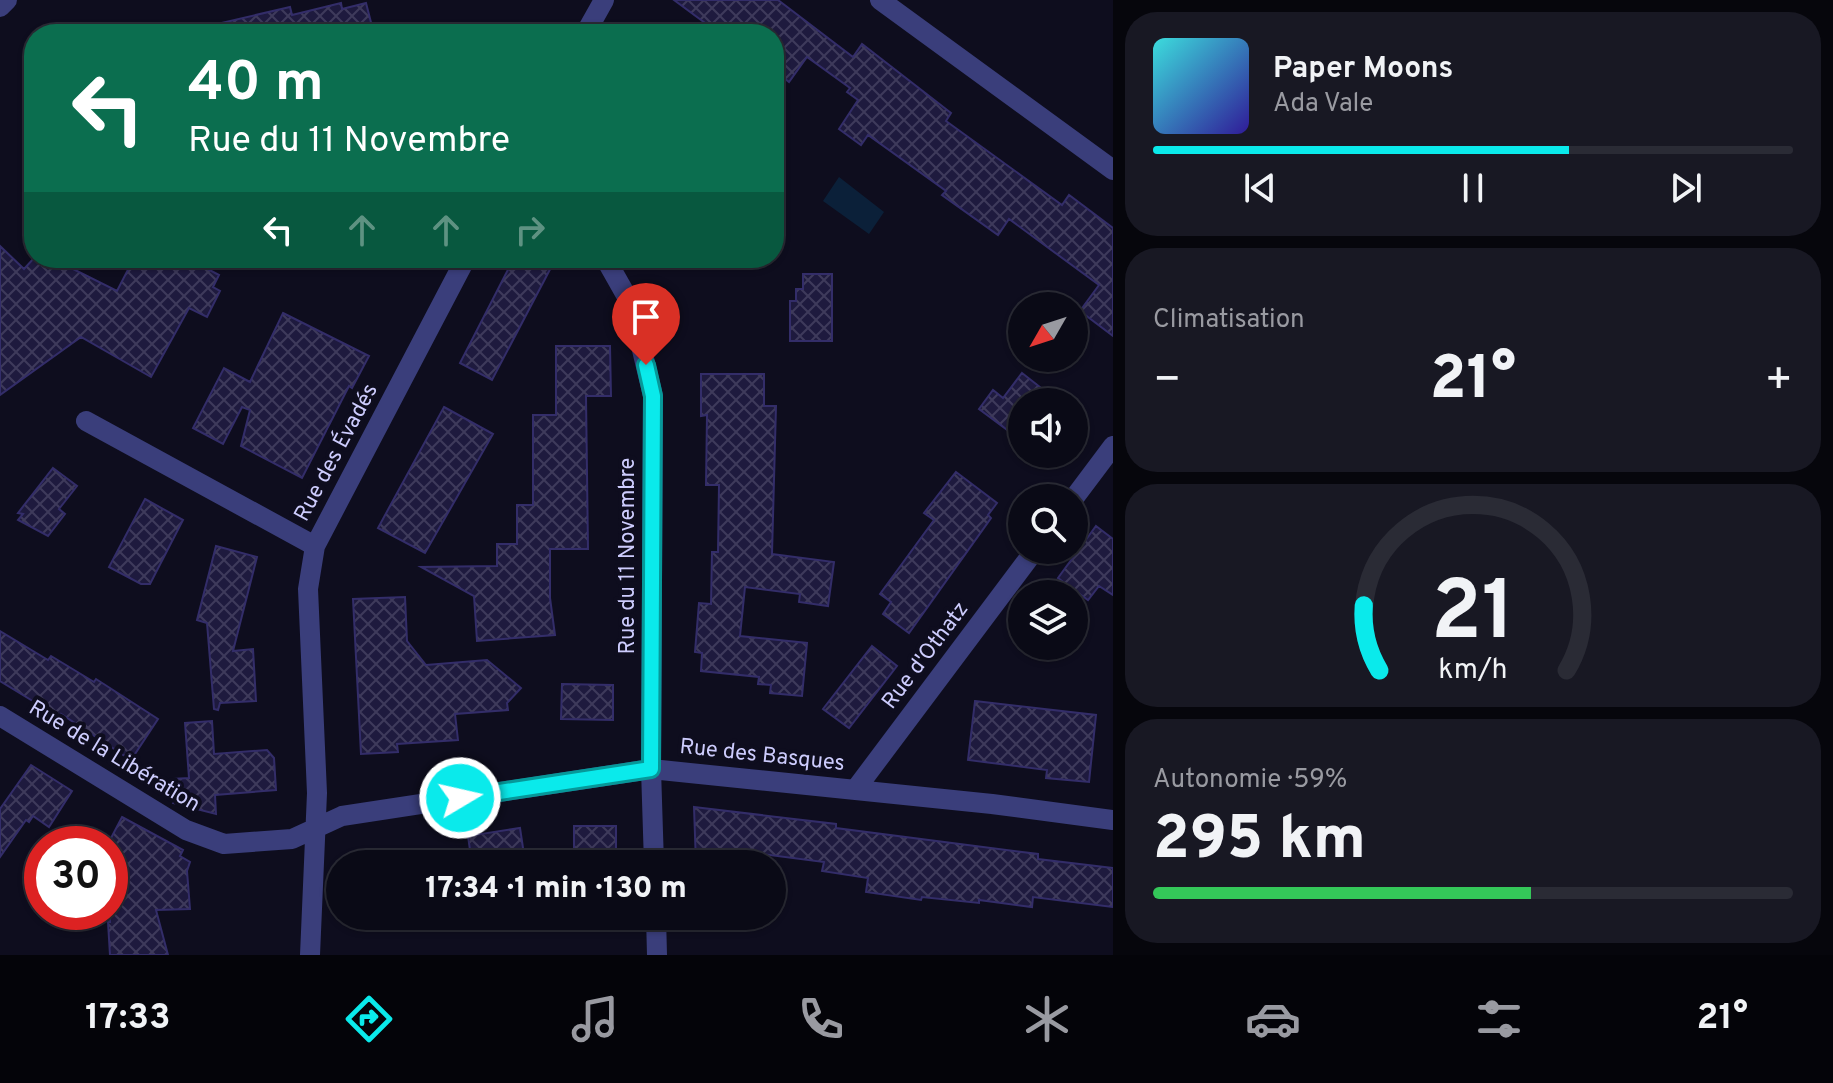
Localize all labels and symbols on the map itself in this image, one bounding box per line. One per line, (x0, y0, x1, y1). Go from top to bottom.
pin (612, 283, 680, 365)
north arrow (1008, 292, 1088, 372)
street label: Rue des Évadés (288, 378, 385, 527)
street label: Rue du 11 Novembre (615, 458, 642, 654)
street label: Rue d'Othatz (877, 597, 975, 715)
street label: Rue de la Libération (23, 695, 205, 819)
street label: Rue des Basques (678, 734, 846, 778)
position arrow (418, 756, 502, 840)
speed limit sign: 30 (24, 826, 128, 930)

